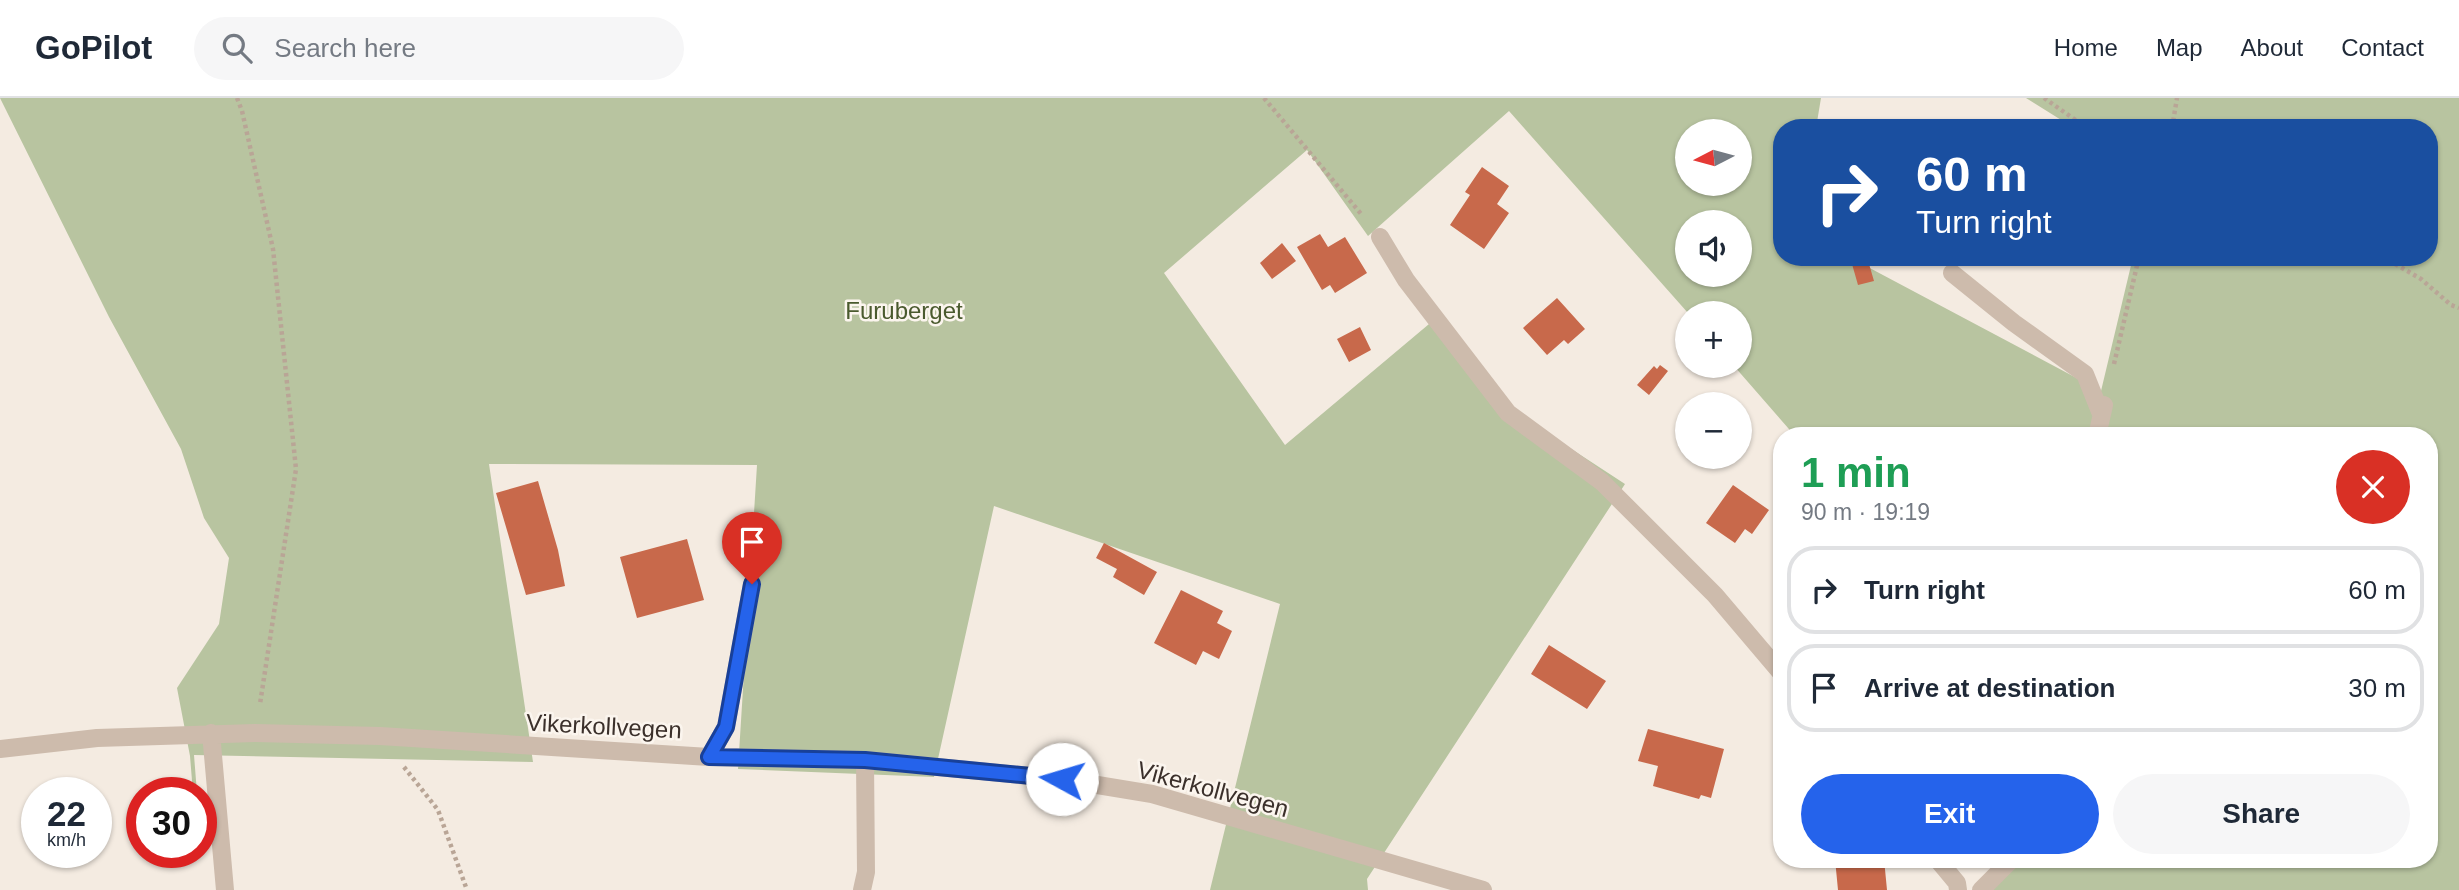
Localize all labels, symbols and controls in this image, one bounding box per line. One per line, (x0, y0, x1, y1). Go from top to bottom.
search box (194, 17, 684, 80)
text: GoPilot (35, 29, 152, 66)
icon: search (218, 29, 256, 67)
text: Search here (274, 33, 416, 63)
text: Home (2054, 34, 2118, 61)
text: Map (2156, 34, 2203, 61)
text: About (2241, 34, 2303, 61)
text: Contact (2341, 34, 2424, 61)
north arrow (1675, 119, 1752, 196)
map controls (1675, 119, 1752, 469)
icon: right (1801, 147, 1892, 238)
text: 60 m (1916, 147, 2028, 201)
text: Turn right (1916, 204, 2052, 240)
button: sound (1675, 210, 1752, 287)
park label: Furuberget (845, 297, 963, 324)
button: + (1675, 301, 1752, 378)
button: − (1675, 392, 1752, 469)
text: 1 min (1801, 449, 1911, 496)
button: close (2336, 450, 2410, 524)
text: 90 m · 19:19 (1801, 499, 1930, 525)
pin (722, 512, 782, 584)
icon: arrive (733, 523, 771, 561)
icon: right (1805, 571, 1843, 609)
text: Turn right (1864, 575, 1985, 605)
text: 60 m (2348, 575, 2406, 605)
icon: arrive (1805, 669, 1843, 707)
text: Arrive at destination (1864, 673, 2115, 703)
text: 30 m (2348, 673, 2406, 703)
street label: Vikerkollvegen (526, 708, 682, 744)
position arrow (1025, 742, 1099, 816)
street label: Vikerkollvegen (1134, 756, 1292, 822)
button: Exit (1801, 774, 2099, 854)
button: Share (2113, 774, 2410, 854)
speed limit sign: 30 (126, 777, 217, 868)
text: 22 (47, 794, 86, 833)
text: km/h (47, 830, 86, 850)

